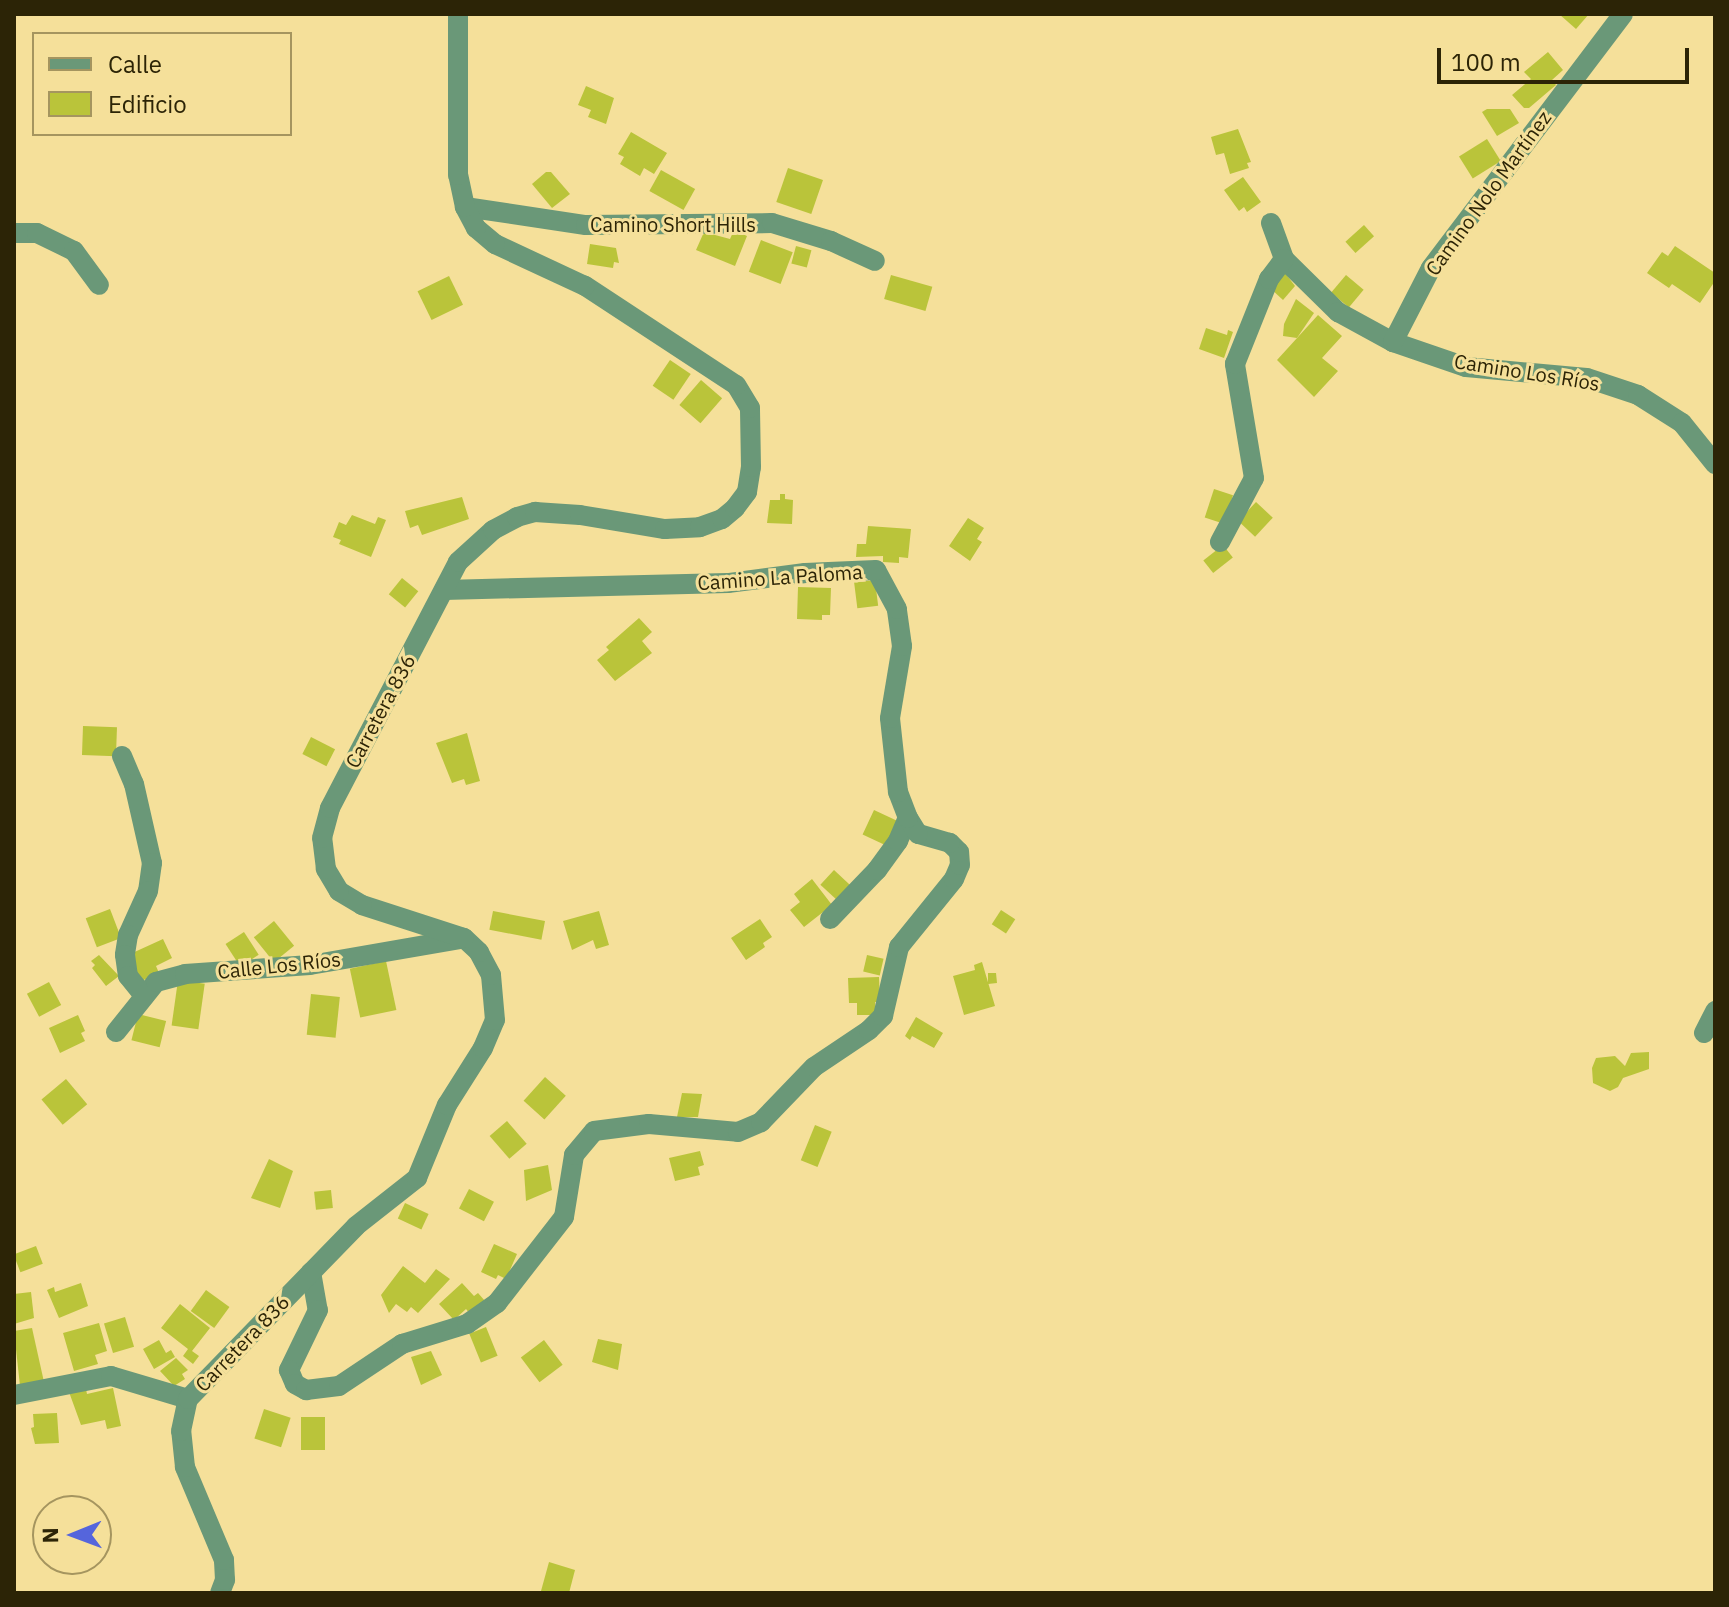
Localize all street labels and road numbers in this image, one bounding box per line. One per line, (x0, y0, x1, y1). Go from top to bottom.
street label: Camino Nolo Martínez (1420, 106, 1556, 280)
street label: Camino Short Hills (590, 212, 756, 236)
street label: Camino Los Ríos (1452, 349, 1602, 395)
street label: Camino La Paloma (697, 559, 863, 595)
street label: Carretera 836 (340, 650, 420, 772)
street label: Calle Los Ríos (216, 947, 342, 983)
street label: Carretera 836 (190, 1290, 294, 1396)

